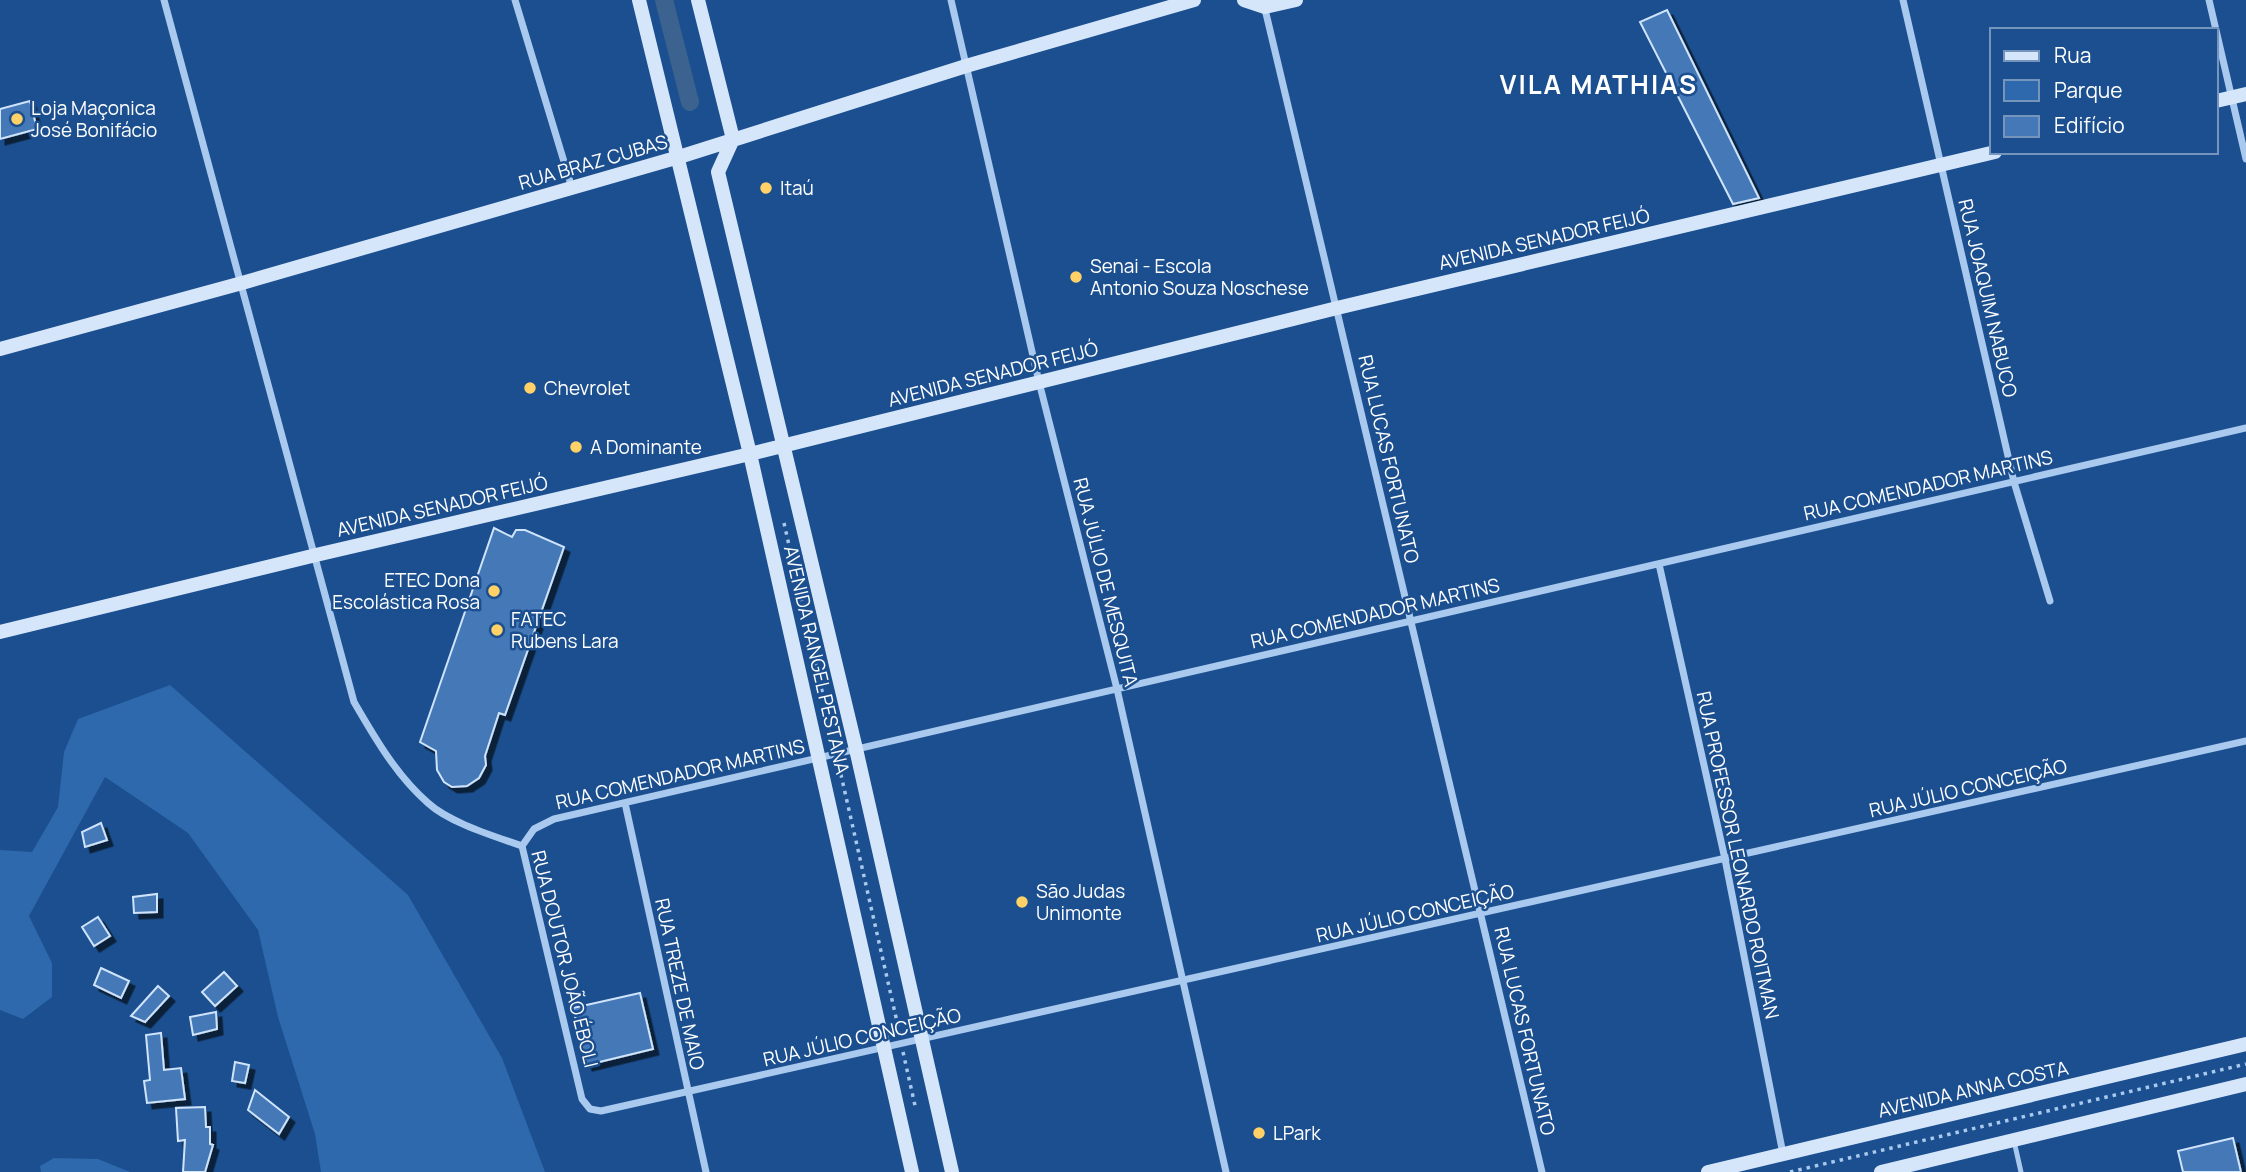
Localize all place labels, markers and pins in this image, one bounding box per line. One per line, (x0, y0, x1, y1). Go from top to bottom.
place label: Loja Maçonica José Bonifácio (31, 95, 157, 143)
marker: Loja Maçonica José Bonifácio (9, 111, 25, 127)
place label: Itaú (780, 175, 814, 201)
marker: Itaú (758, 180, 774, 196)
place label: Senai - Escola Antonio Souza Noschese (1090, 253, 1309, 301)
marker: Senai - Escola Antonio Souza Noschese (1068, 269, 1084, 285)
place label: Chevrolet (544, 375, 630, 401)
marker: Chevrolet (522, 380, 538, 396)
place label: A Dominante (590, 434, 702, 460)
marker: A Dominante (568, 439, 584, 455)
place label: ETEC Dona Escolástica Rosa (332, 567, 480, 615)
marker: ETEC Dona Escolástica Rosa (486, 583, 502, 599)
place label: FATEC Rubens Lara (511, 606, 619, 654)
marker: FATEC Rubens Lara (489, 622, 505, 638)
place label: São Judas Unimonte (1036, 878, 1125, 926)
marker: São Judas Unimonte (1014, 894, 1030, 910)
place label: LPark (1273, 1120, 1321, 1146)
marker: LPark (1251, 1125, 1267, 1141)

